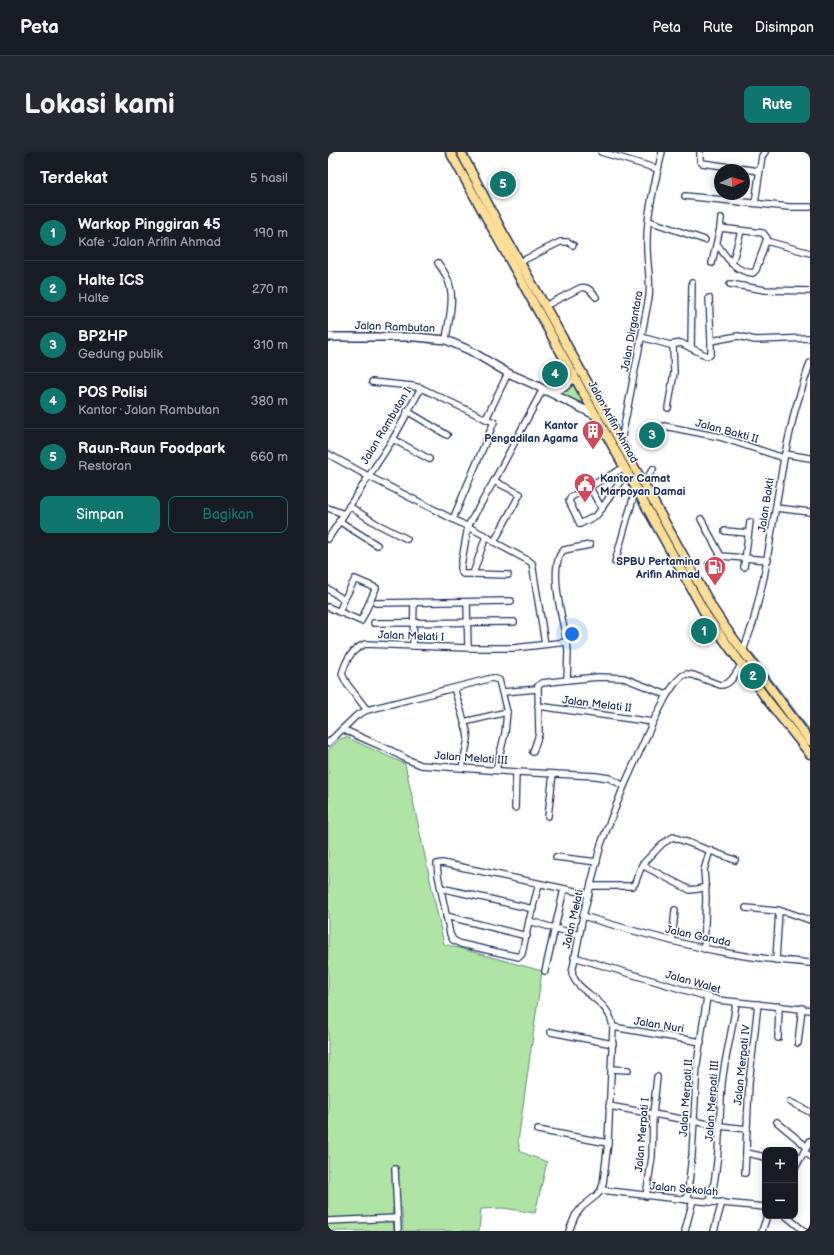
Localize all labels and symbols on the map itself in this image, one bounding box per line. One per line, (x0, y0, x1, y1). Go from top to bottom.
north arrow (714, 164, 750, 200)
pin: 5 (490, 169, 516, 199)
street label: Jalan Dirgantara (618, 290, 646, 372)
street label: Jalan Rambutan (355, 319, 435, 335)
pin: 4 (542, 359, 568, 389)
street label: Jalan Arifin Ahmad (585, 379, 641, 465)
street label: Jalan Rambutan I (358, 385, 414, 467)
street label: Jalan Bakti II (694, 416, 761, 446)
building icon: Kantor Pengadilan Agama (580, 418, 606, 451)
place label: Kantor Pengadilan Agama (484, 419, 579, 445)
pin: 3 (639, 420, 665, 450)
public building icon: Kantor Camat Marpoyan Damai (572, 471, 598, 504)
place label: Kantor Camat Marpoyan Damai (600, 472, 686, 498)
street label: Jalan Bakti (755, 477, 777, 533)
fuel station icon: SPBU Pertamina Arifin Ahmad (702, 554, 728, 587)
place label: SPBU Pertamina Arifin Ahmad (616, 555, 700, 581)
pin: 1 (691, 616, 717, 646)
your location (562, 624, 582, 644)
street label: Jalan Melati I (378, 628, 445, 644)
pin: 2 (740, 661, 766, 691)
street label: Jalan Melati II (562, 693, 633, 715)
street label: Jalan Melati III (434, 749, 509, 767)
street label: Jalan Melati (560, 888, 586, 950)
street label: Jalan Garuda (664, 923, 732, 949)
street label: Jalan Walet (664, 968, 723, 996)
street label: Jalan Nuri (633, 1015, 685, 1035)
street label: Jalan Merpati IV (731, 1024, 753, 1106)
street label: Jalan Merpati II (677, 1058, 695, 1137)
street label: Jalan Merpati III (703, 1059, 721, 1142)
street label: Jalan Merpati I (632, 1097, 652, 1173)
street label: Jalan Sekolah (649, 1180, 719, 1198)

